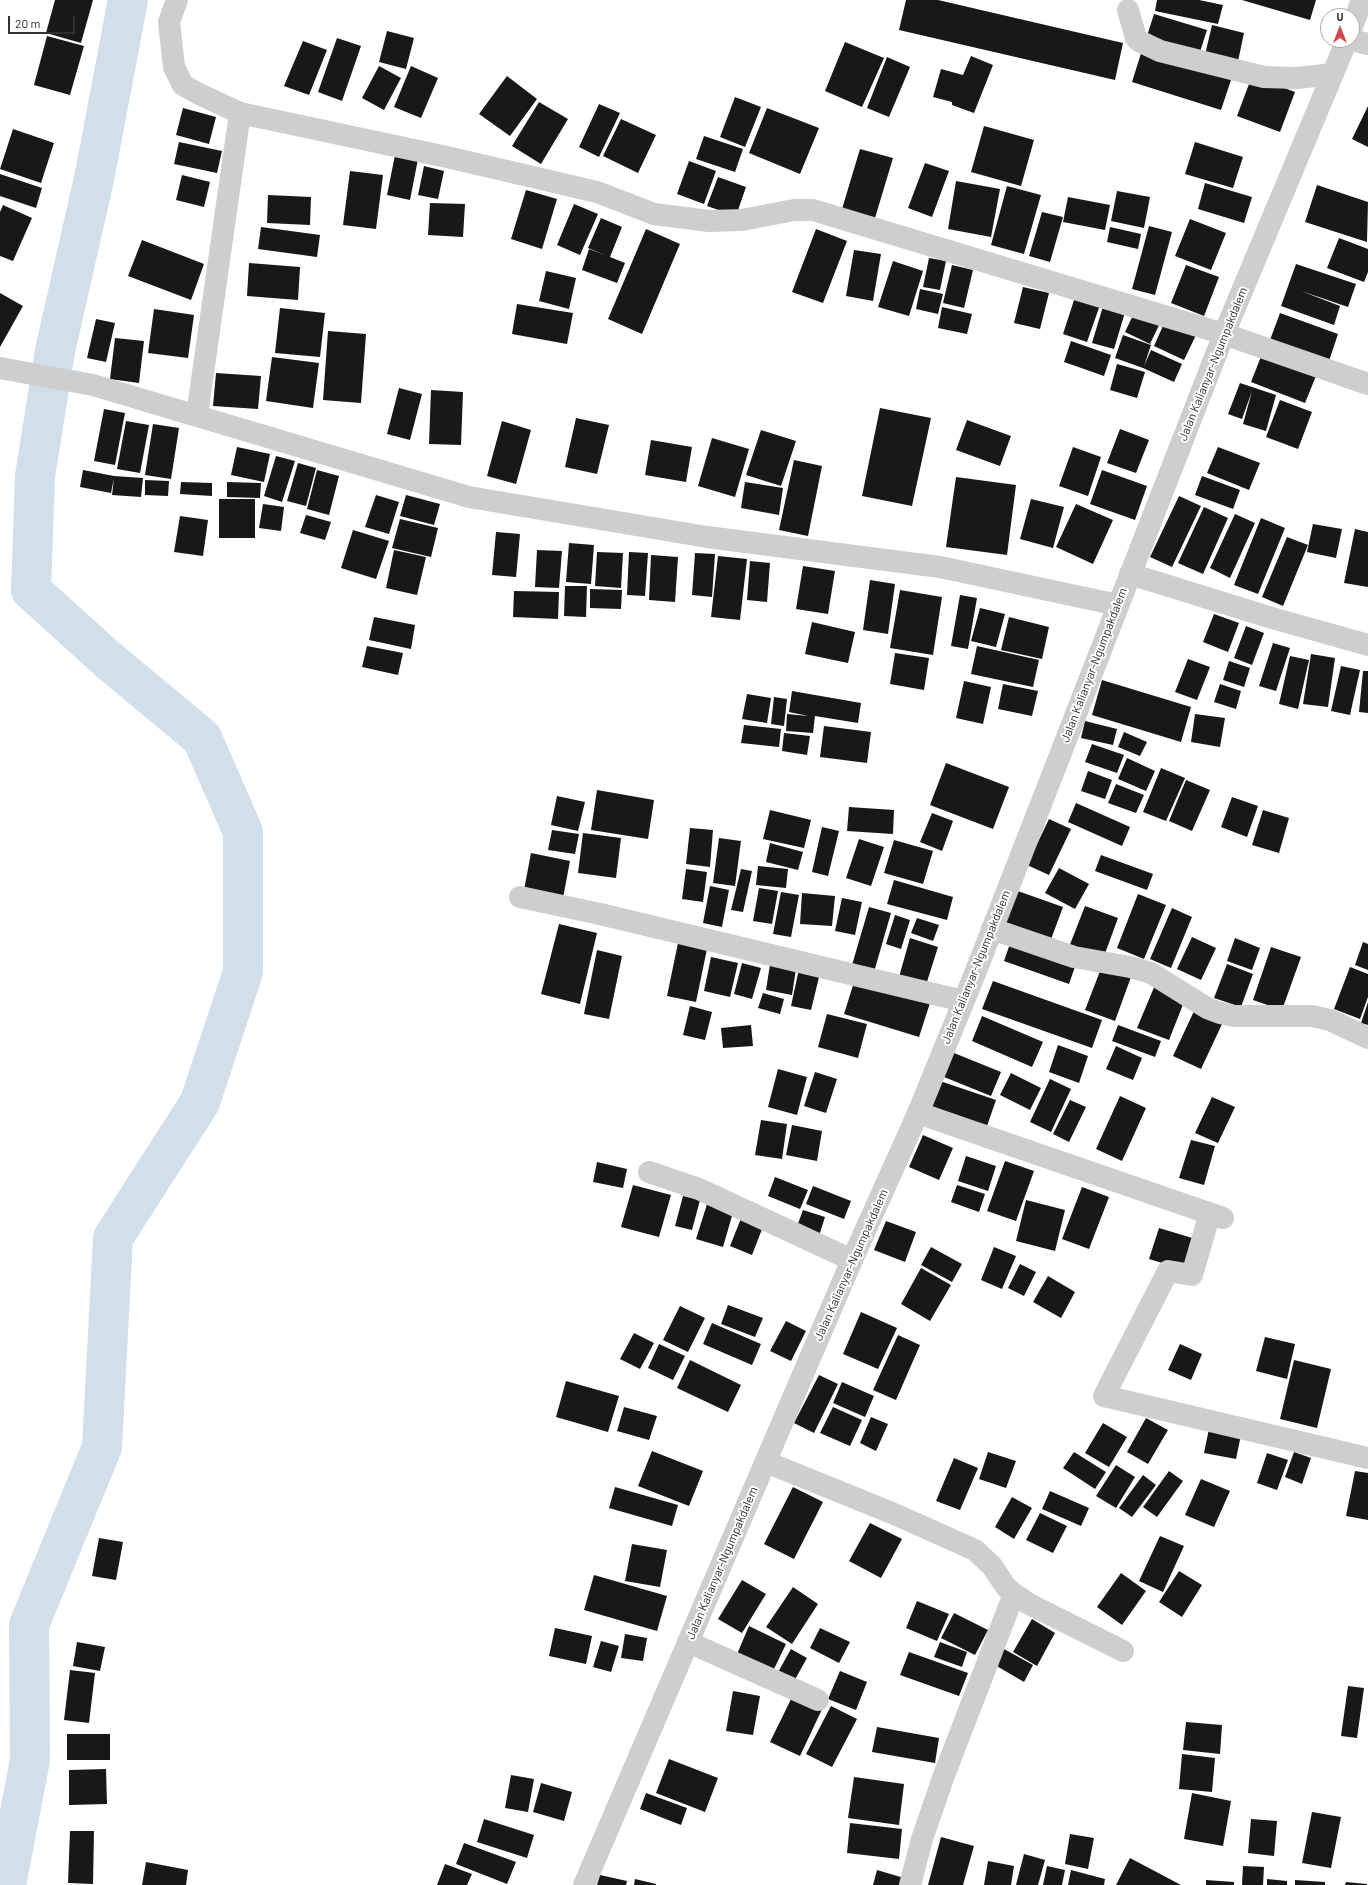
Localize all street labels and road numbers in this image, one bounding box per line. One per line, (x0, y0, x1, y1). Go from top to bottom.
street label: Jalan Kalianyar-Ngumpakdalem (1176, 285, 1250, 443)
street label: Jalan Kalianyar-Ngumpakdalem (1058, 586, 1130, 744)
street label: Jalan Kalianyar-Ngumpakdalem (939, 888, 1013, 1046)
street label: Jalan Kalianyar-Ngumpakdalem (811, 1187, 891, 1343)
street label: Jalan Kalianyar-Ngumpakdalem (683, 1485, 761, 1641)

